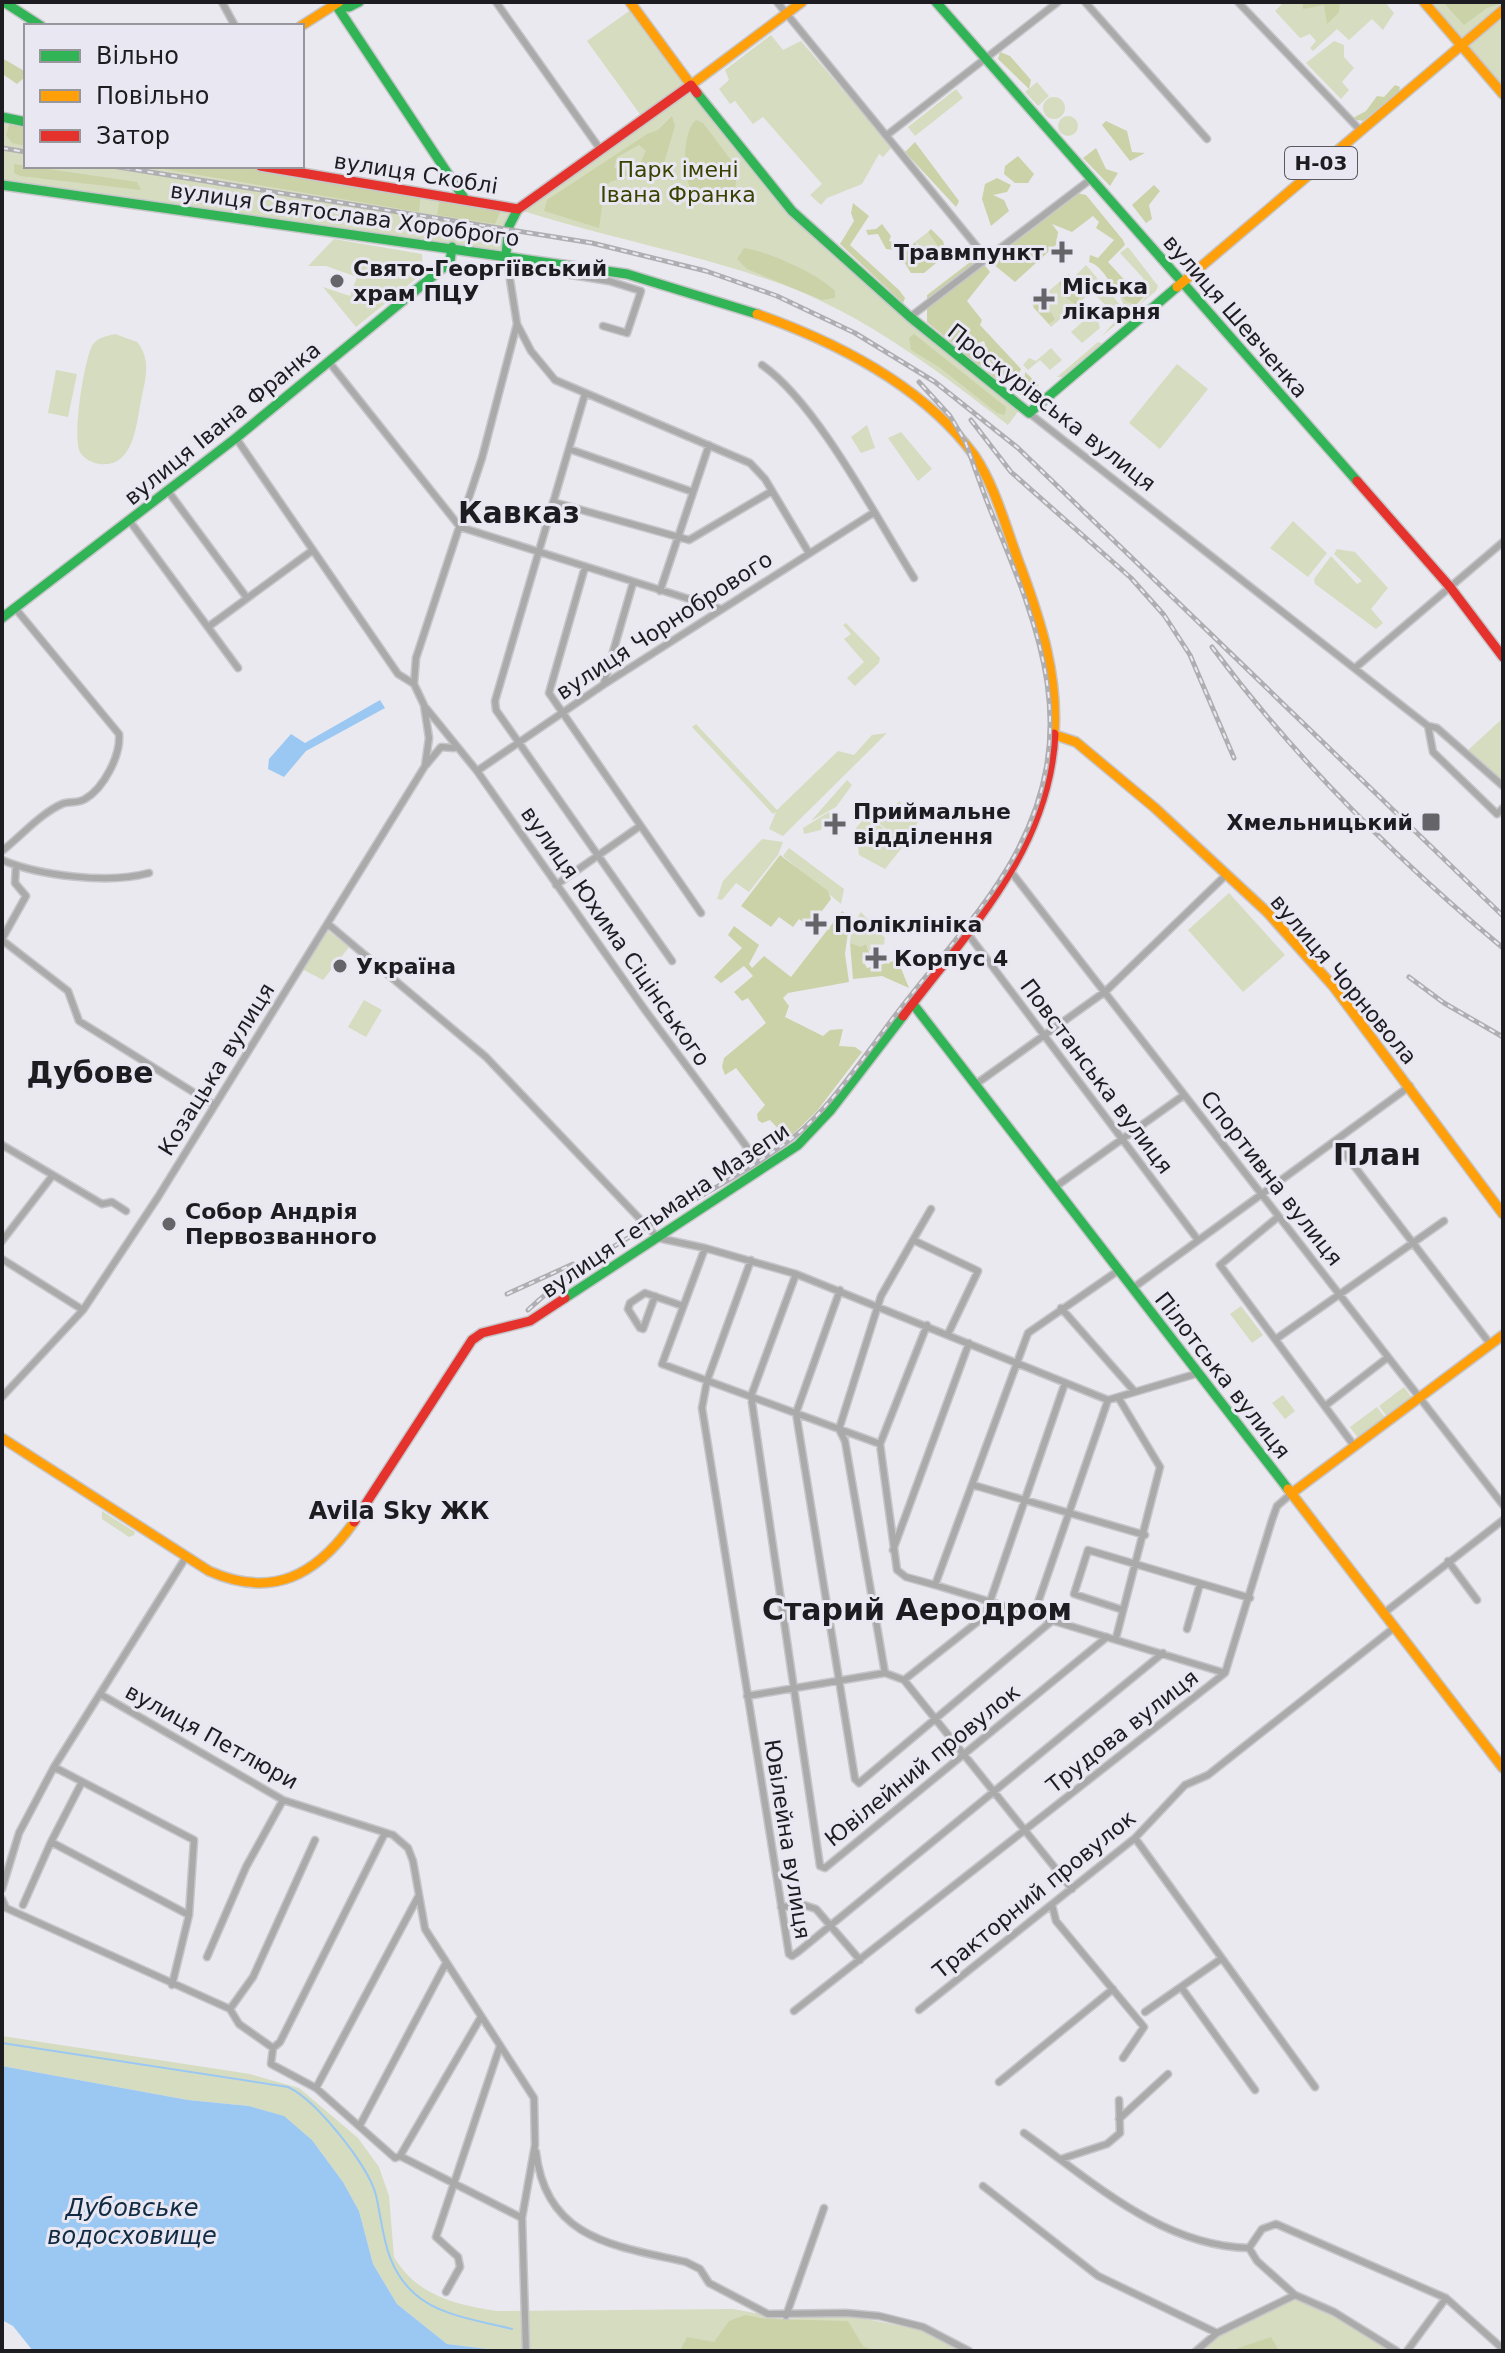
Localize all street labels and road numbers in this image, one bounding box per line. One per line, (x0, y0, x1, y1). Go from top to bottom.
road number: Н-03 (1285, 147, 1357, 179)
street label: вулиця Скоблі (332, 148, 500, 199)
street label: вулиця Святослава Хороброго (169, 178, 521, 251)
street label: вулиця Шевченка (1158, 230, 1313, 403)
street label: Проскурівська вулиця (943, 318, 1161, 496)
street label: вулиця Івана Франка (119, 337, 325, 510)
street label: вулиця Чорнобрового (552, 546, 777, 705)
street label: вулиця Юхима Сіцінського (516, 802, 715, 1071)
street label: вулиця Чорновола (1265, 889, 1422, 1069)
street label: Повстанська вулиця (1015, 974, 1178, 1179)
street label: Козацька вулиця (153, 978, 280, 1160)
street label: Спортивна вулиця (1196, 1086, 1348, 1271)
street label: вулиця Гетьмана Мазепи (537, 1118, 794, 1303)
street label: Пілотська вулиця (1150, 1287, 1295, 1464)
street label: Трудова вулиця (1041, 1665, 1203, 1799)
street label: вулиця Петлюри (121, 1679, 302, 1794)
street label: Ювілейний провулок (820, 1679, 1025, 1852)
street label: Ювілейна вулиця (759, 1737, 816, 1941)
street label: Тракторний провулок (927, 1805, 1140, 1984)

